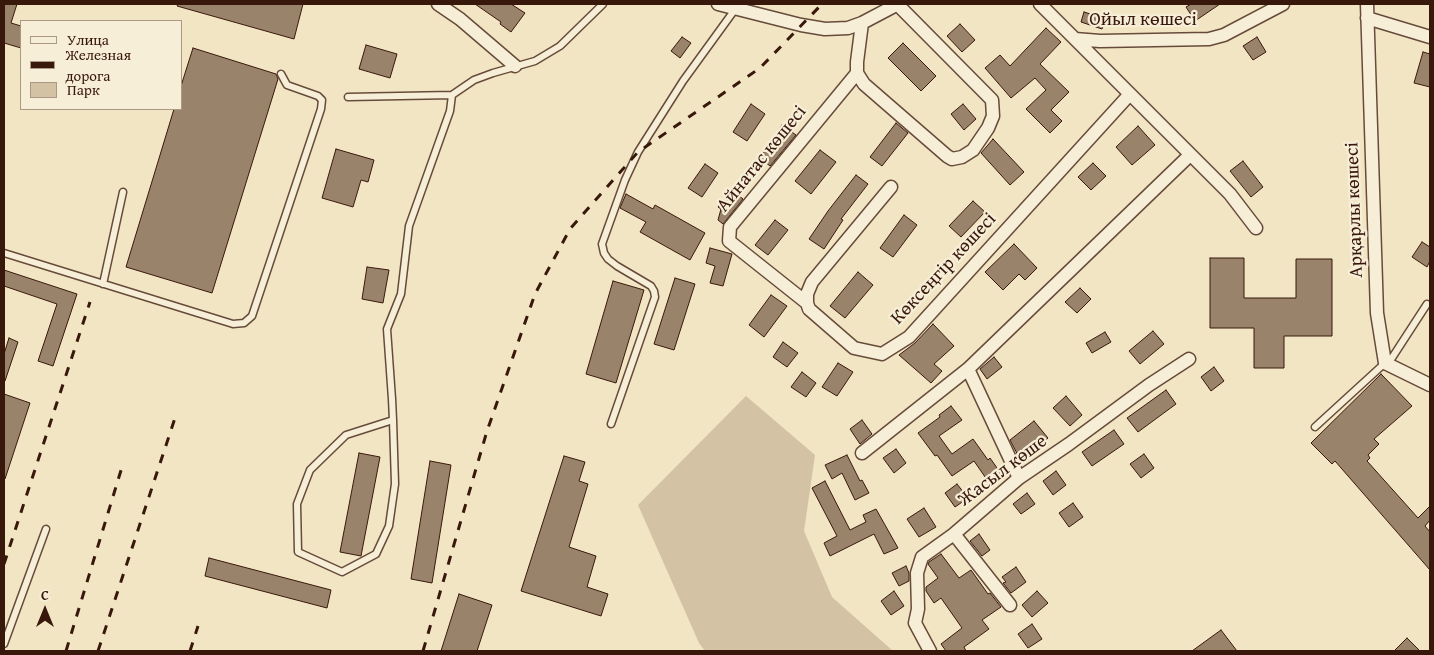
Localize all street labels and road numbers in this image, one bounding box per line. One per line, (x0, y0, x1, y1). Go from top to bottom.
street label: Ойыл көшесі (1089, 9, 1197, 31)
street label: Айнатас көшесі (712, 101, 812, 217)
street label: Арқарлы көшесі (1341, 142, 1369, 278)
street label: Көксеңгір көшесі (886, 208, 1002, 330)
street label: Жасыл көше (954, 430, 1052, 512)

